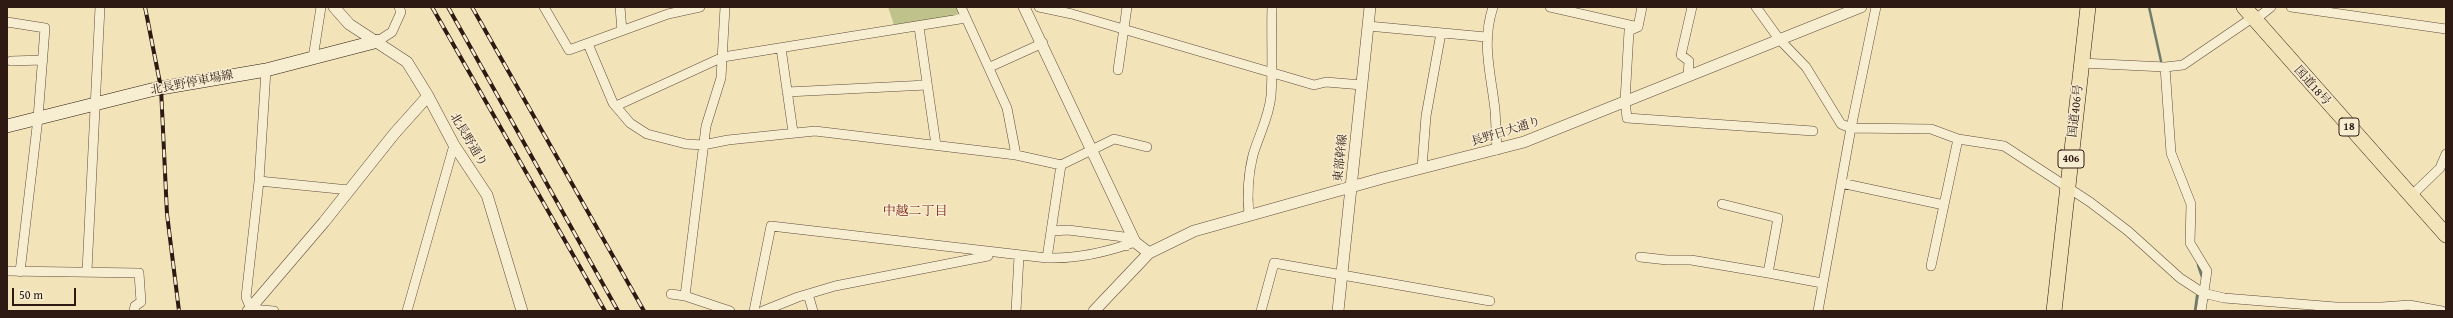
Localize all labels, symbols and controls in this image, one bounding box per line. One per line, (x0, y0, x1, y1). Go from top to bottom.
street label: 国道18号 (2291, 64, 2333, 108)
street label: 北長野停車場線 (149, 68, 235, 98)
street label: 国道406号 (2066, 84, 2086, 138)
street label: 北長野通り (446, 111, 490, 169)
street label: 長野日大通り (1469, 115, 1543, 149)
road number: 18 (2339, 118, 2359, 136)
street label: 東部幹線 (1331, 133, 1351, 183)
road number: 406 (2058, 150, 2084, 168)
district label: 中越二丁目 (883, 204, 947, 220)
scale bar (14, 280, 78, 306)
text: 50 m (19, 286, 43, 303)

